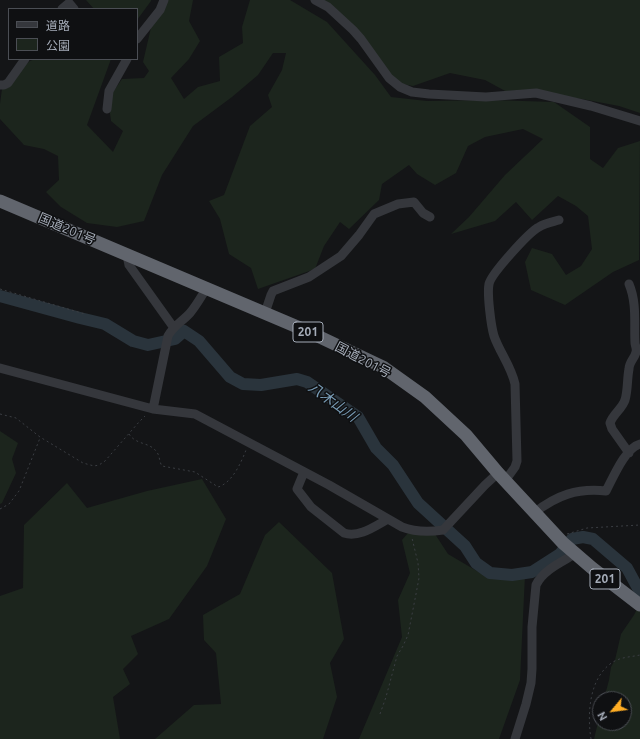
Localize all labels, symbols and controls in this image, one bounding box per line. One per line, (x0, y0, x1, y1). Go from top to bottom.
legend (8, 8, 138, 60)
text: 道路 (46, 19, 70, 32)
text: 公園 (46, 39, 70, 52)
street label: 国道201号 (36, 210, 98, 248)
road number: 201 (293, 322, 323, 342)
street label: 国道201号 (332, 339, 394, 381)
water label: 八木山川 (305, 379, 361, 425)
road number: 201 (590, 569, 620, 589)
north arrow (592, 691, 632, 731)
text: N (595, 710, 610, 723)

